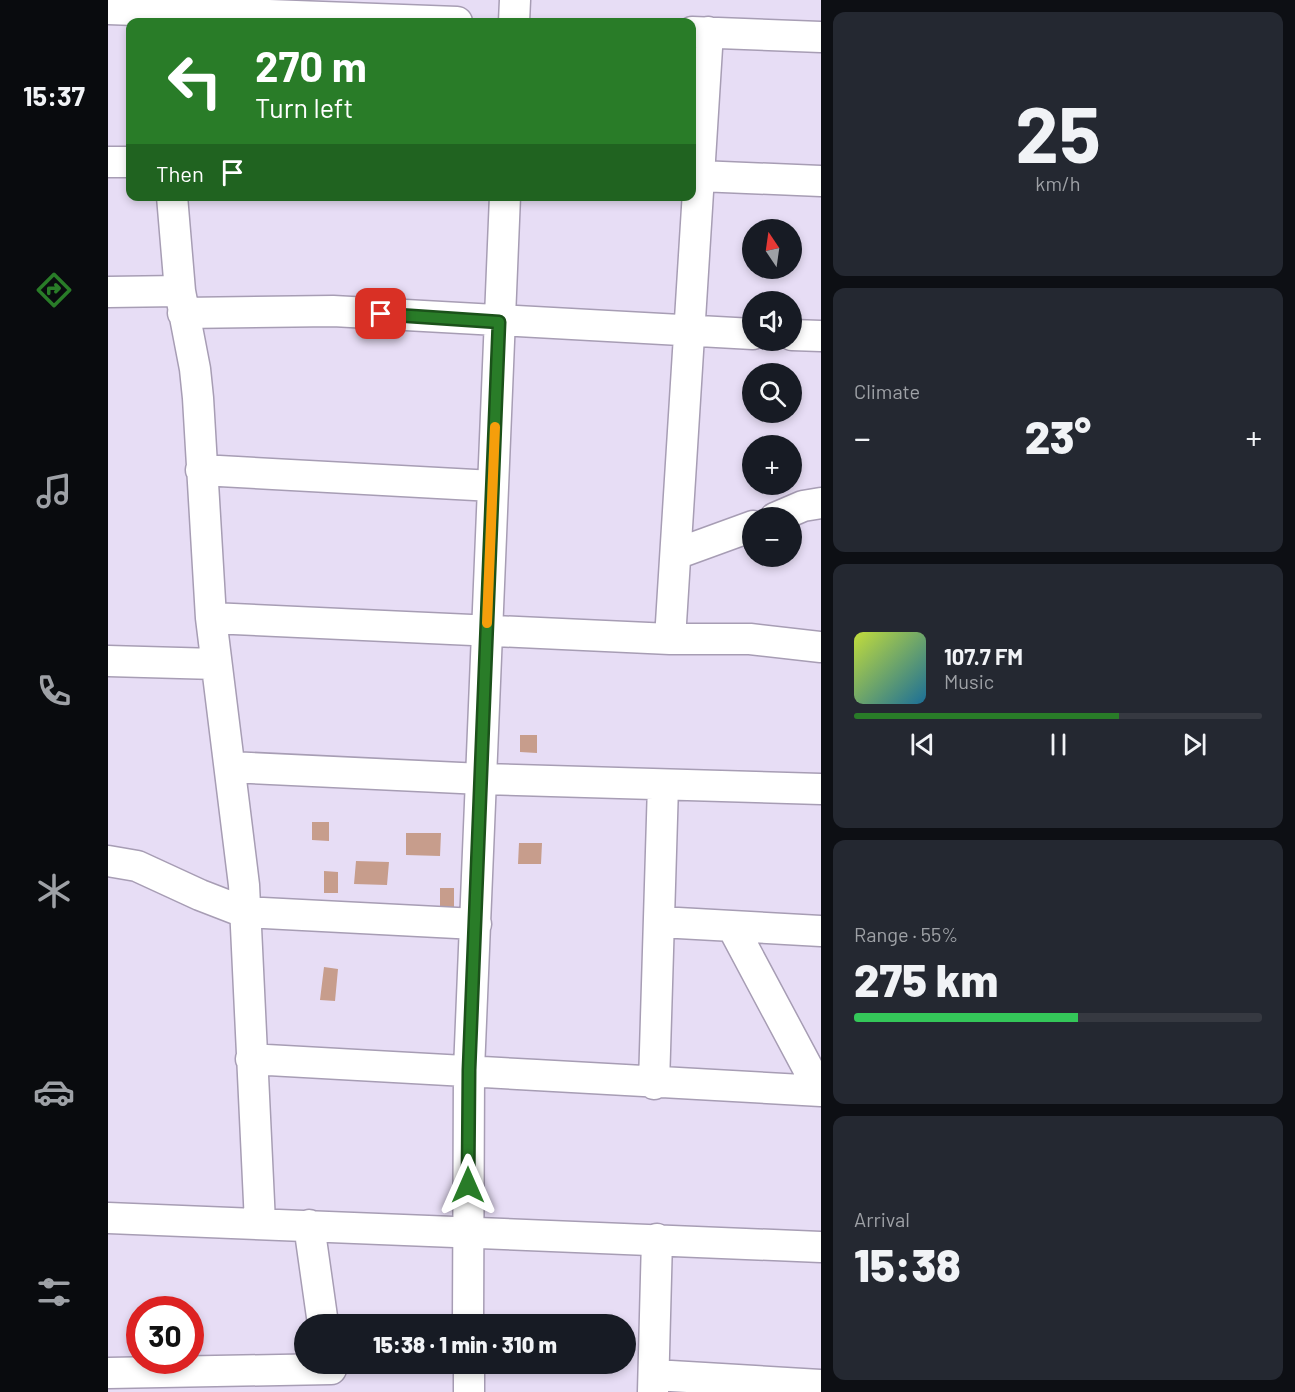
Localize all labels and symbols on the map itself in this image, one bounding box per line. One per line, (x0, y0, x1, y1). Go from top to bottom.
north arrow (742, 219, 802, 279)
pin (355, 288, 406, 339)
position arrow (436, 1153, 500, 1217)
speed limit sign: 30 (126, 1296, 204, 1374)

